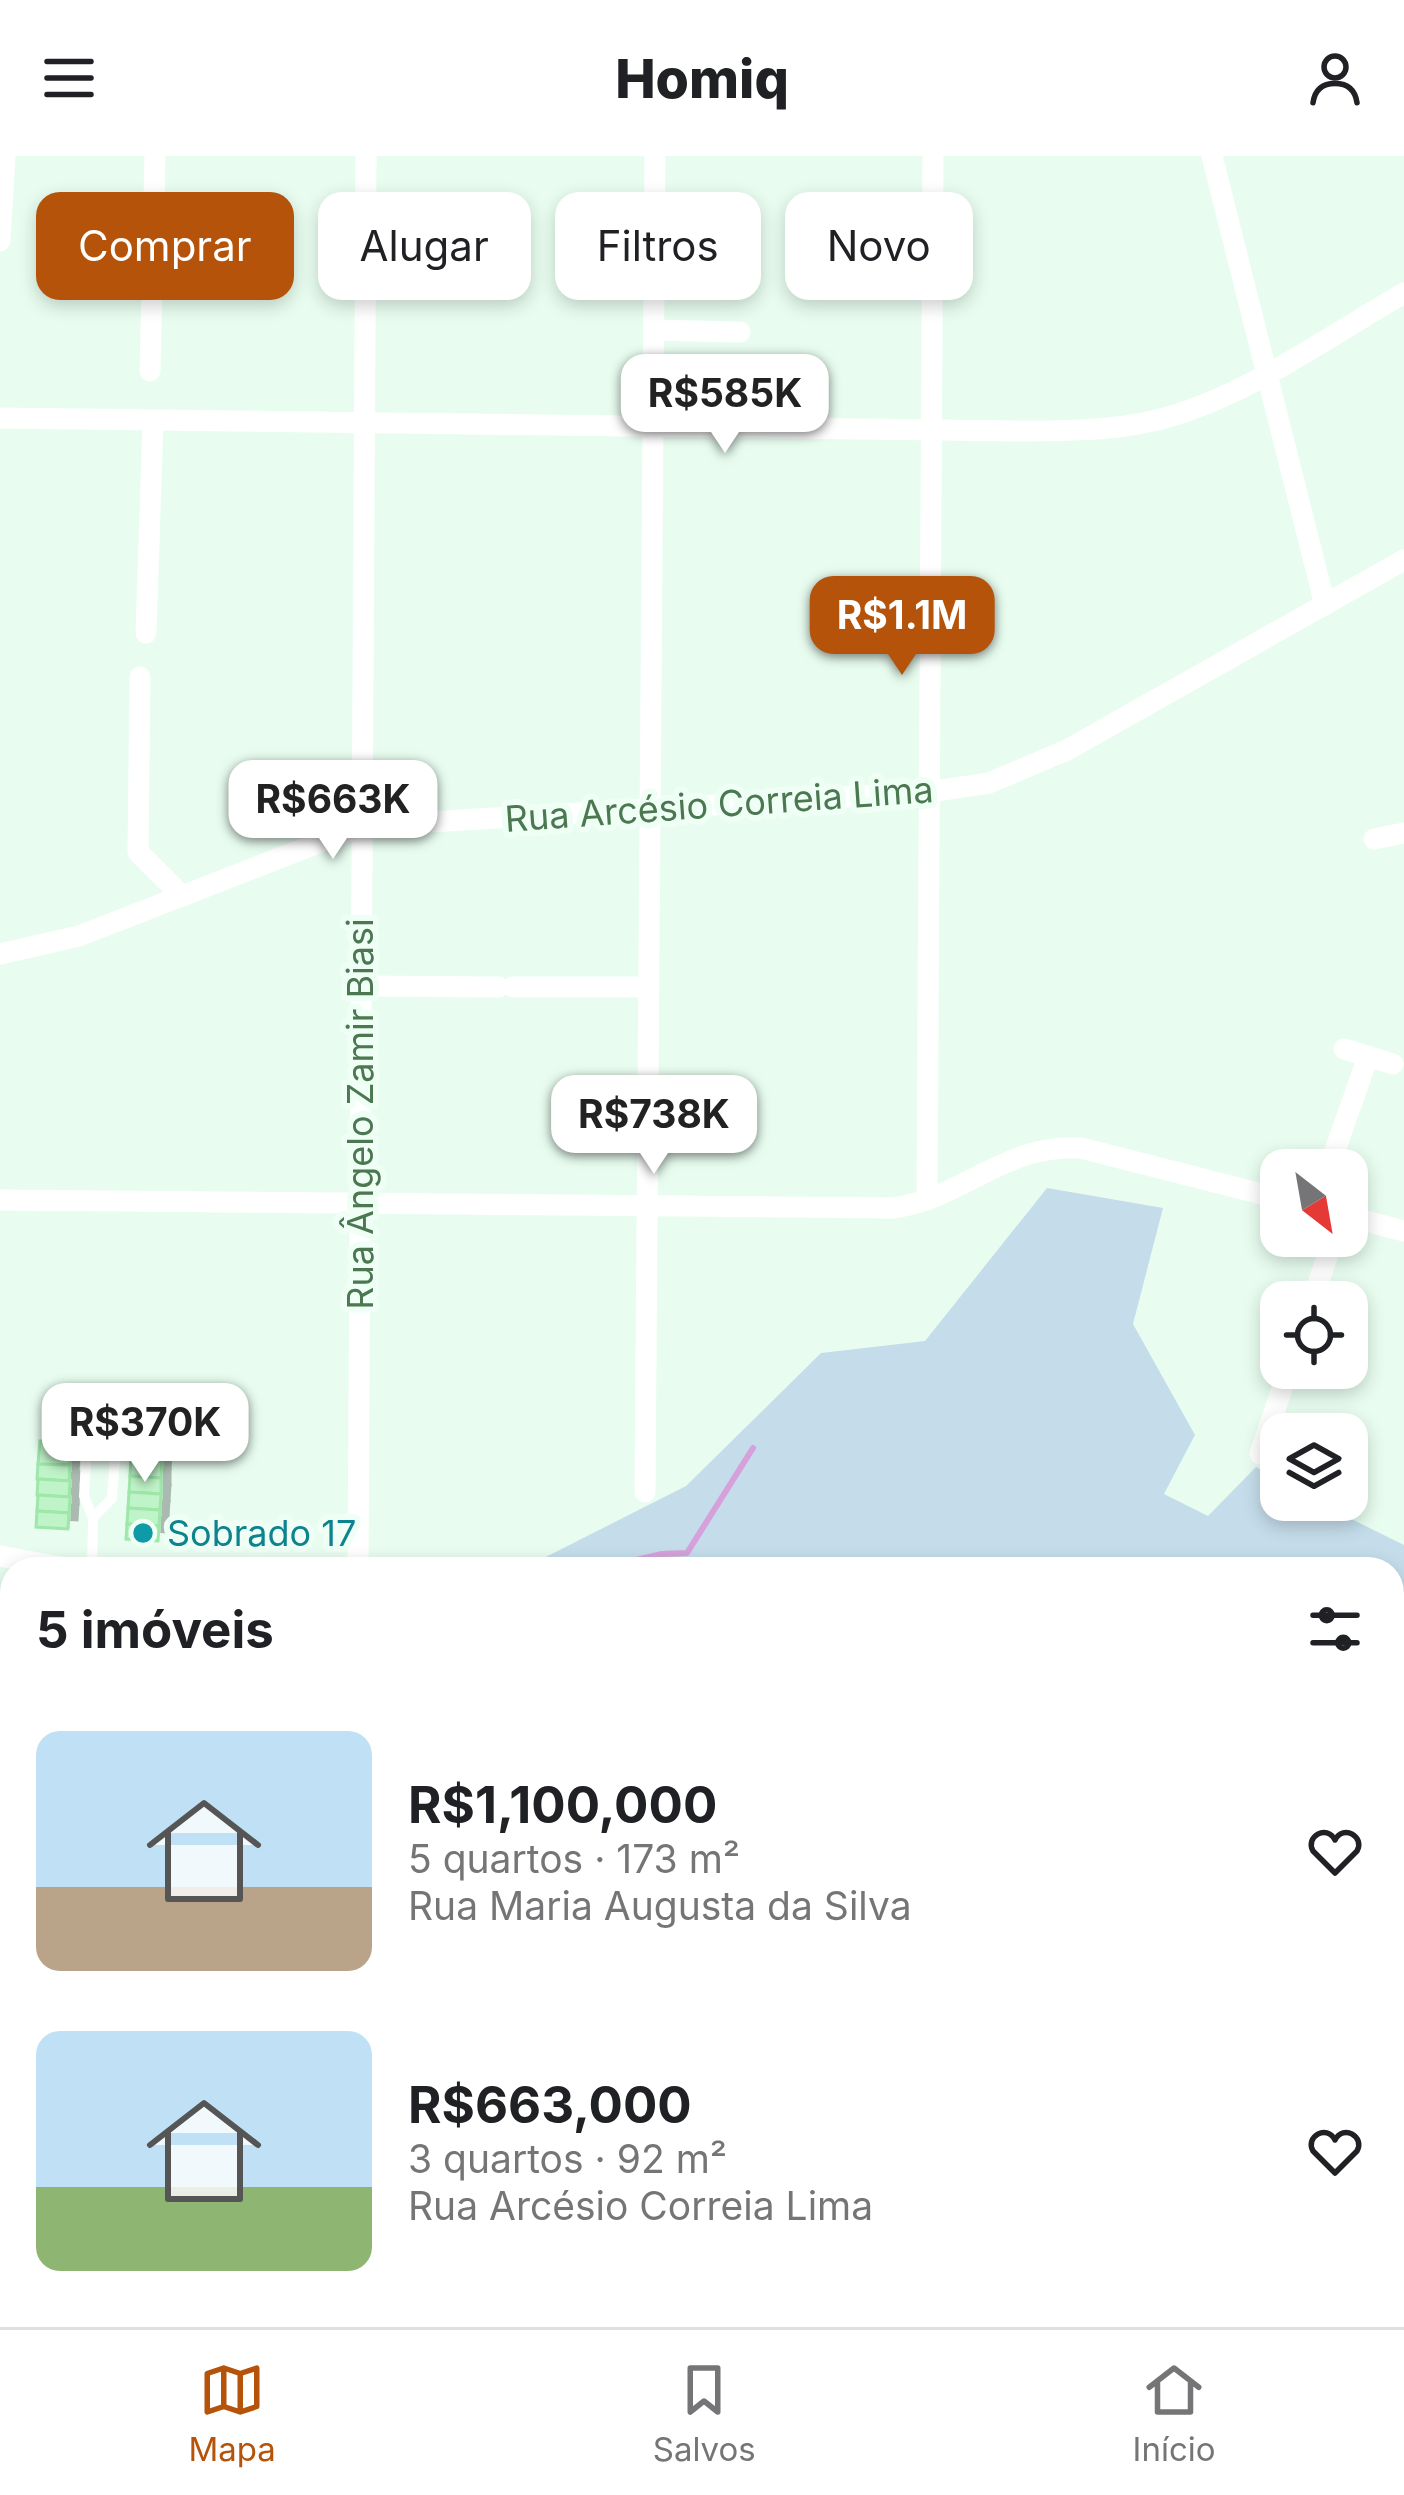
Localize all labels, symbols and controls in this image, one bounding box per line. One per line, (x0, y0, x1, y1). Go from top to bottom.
icon: menu (36, 45, 102, 111)
icon: person (1302, 45, 1368, 111)
text: Homiq (615, 46, 789, 111)
chip: Comprar (36, 192, 294, 300)
chip: Alugar (318, 192, 531, 300)
chip: Filtros (555, 192, 761, 300)
chip: Novo (785, 192, 973, 300)
pin: R$585K (627, 354, 823, 456)
text: R$585K (648, 369, 802, 416)
pin: R$1.1M (804, 576, 1000, 678)
text: R$1.1M (837, 591, 967, 638)
pin: R$663K (235, 760, 431, 862)
street label: Rua Arcésio Correia Lima (503, 767, 935, 841)
text: R$663K (255, 775, 411, 822)
street label: Rua Ângelo Zamir Biasi (338, 918, 382, 1310)
pin: R$738K (556, 1075, 752, 1177)
text: R$738K (578, 1090, 730, 1137)
north arrow (1260, 1149, 1368, 1257)
map controls (1260, 1149, 1368, 1521)
button: locate (1260, 1281, 1368, 1389)
pin: R$370K (47, 1383, 243, 1485)
text: R$370K (69, 1398, 221, 1445)
button: layers (1260, 1413, 1368, 1521)
place label: Sobrado 17 (167, 1511, 356, 1555)
marker: Sobrado 17 (130, 1520, 156, 1546)
icon: filters (1302, 1596, 1368, 1662)
text: 5 imóveis (36, 1599, 274, 1660)
text: R$1,100,000 (408, 1774, 717, 1835)
icon: home (132, 1779, 276, 1923)
icon: heart (1302, 1818, 1368, 1884)
text: 5 quartos · 173 m² (408, 1835, 740, 1882)
text: Rua Maria Augusta da Silva (408, 1882, 912, 1929)
text: R$663,000 (408, 2074, 692, 2135)
icon: home (132, 2079, 276, 2223)
icon: heart (1302, 2118, 1368, 2184)
text: 3 quartos · 92 m² (408, 2135, 727, 2182)
text: Rua Arcésio Correia Lima (408, 2182, 873, 2229)
tab: Mapa (188, 2357, 276, 2469)
tab: Salvos (653, 2357, 756, 2469)
tab: Início (1133, 2357, 1216, 2469)

